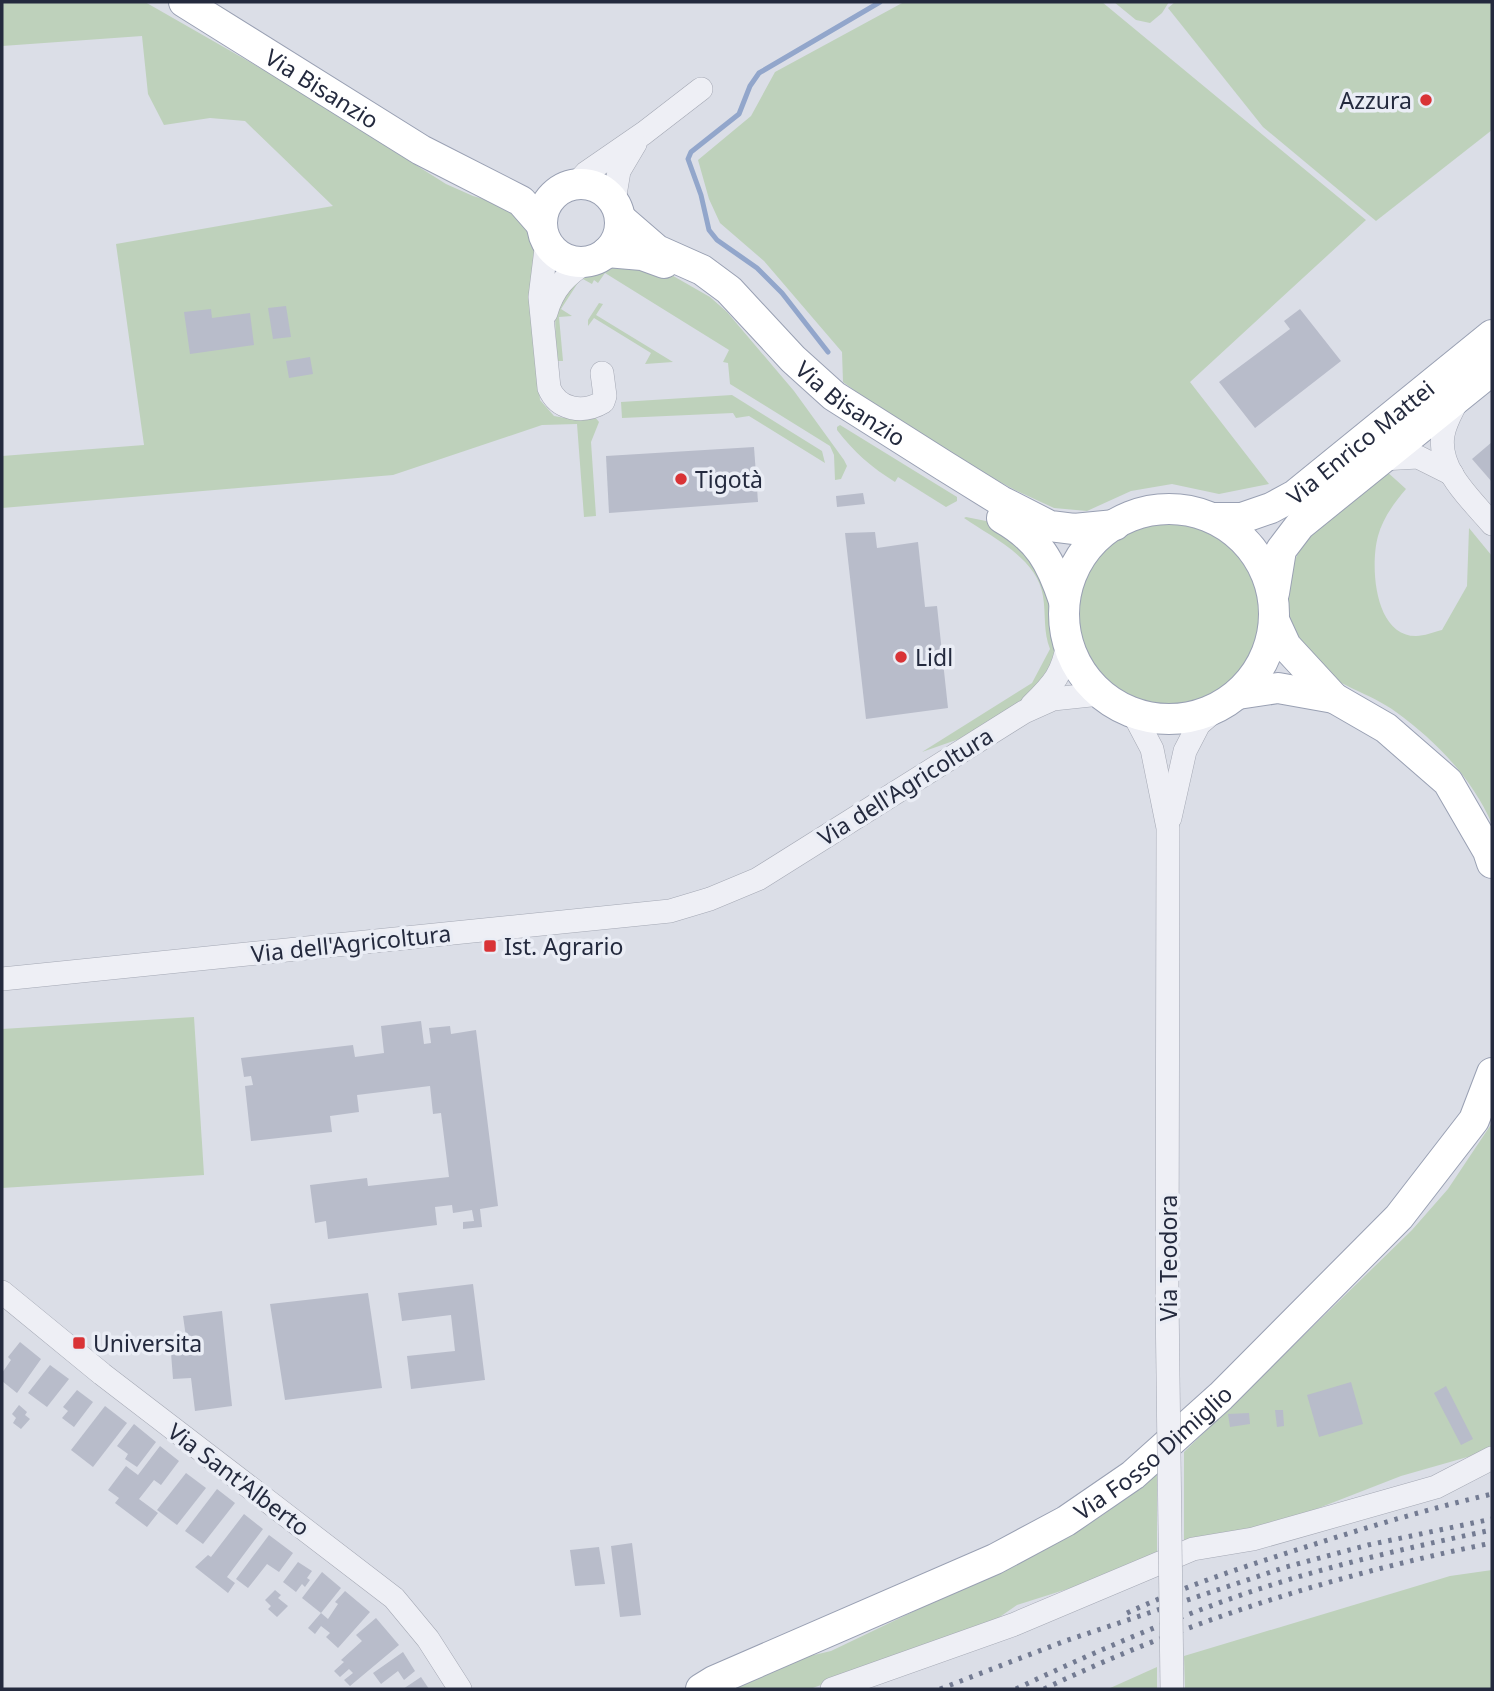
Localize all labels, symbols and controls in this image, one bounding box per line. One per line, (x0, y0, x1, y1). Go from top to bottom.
street label: Via Bisanzio (259, 41, 385, 136)
place label: Azzura (1340, 84, 1412, 116)
marker: Azzura (1418, 92, 1434, 108)
street label: Via Bisanzio (789, 353, 912, 453)
street label: Via Enrico Mattei (1280, 372, 1441, 512)
place label: Tigotà (695, 463, 763, 495)
marker: Tigotà (673, 471, 689, 487)
place label: Lidl (915, 641, 953, 673)
marker: Lidl (893, 649, 909, 665)
street label: Via dell'Agricoltura (811, 719, 999, 853)
street label: Via dell'Agricoltura (249, 917, 453, 969)
place label: Ist. Agrario (504, 930, 623, 962)
marker: Ist. Agrario (482, 938, 498, 954)
street label: Via Teodora (1152, 1195, 1184, 1321)
place label: Universita (93, 1327, 202, 1359)
marker: Universita (71, 1335, 87, 1351)
street label: Via Fosso Dimiglio (1067, 1378, 1239, 1527)
street label: Via Sant'Alberto (161, 1415, 317, 1543)

